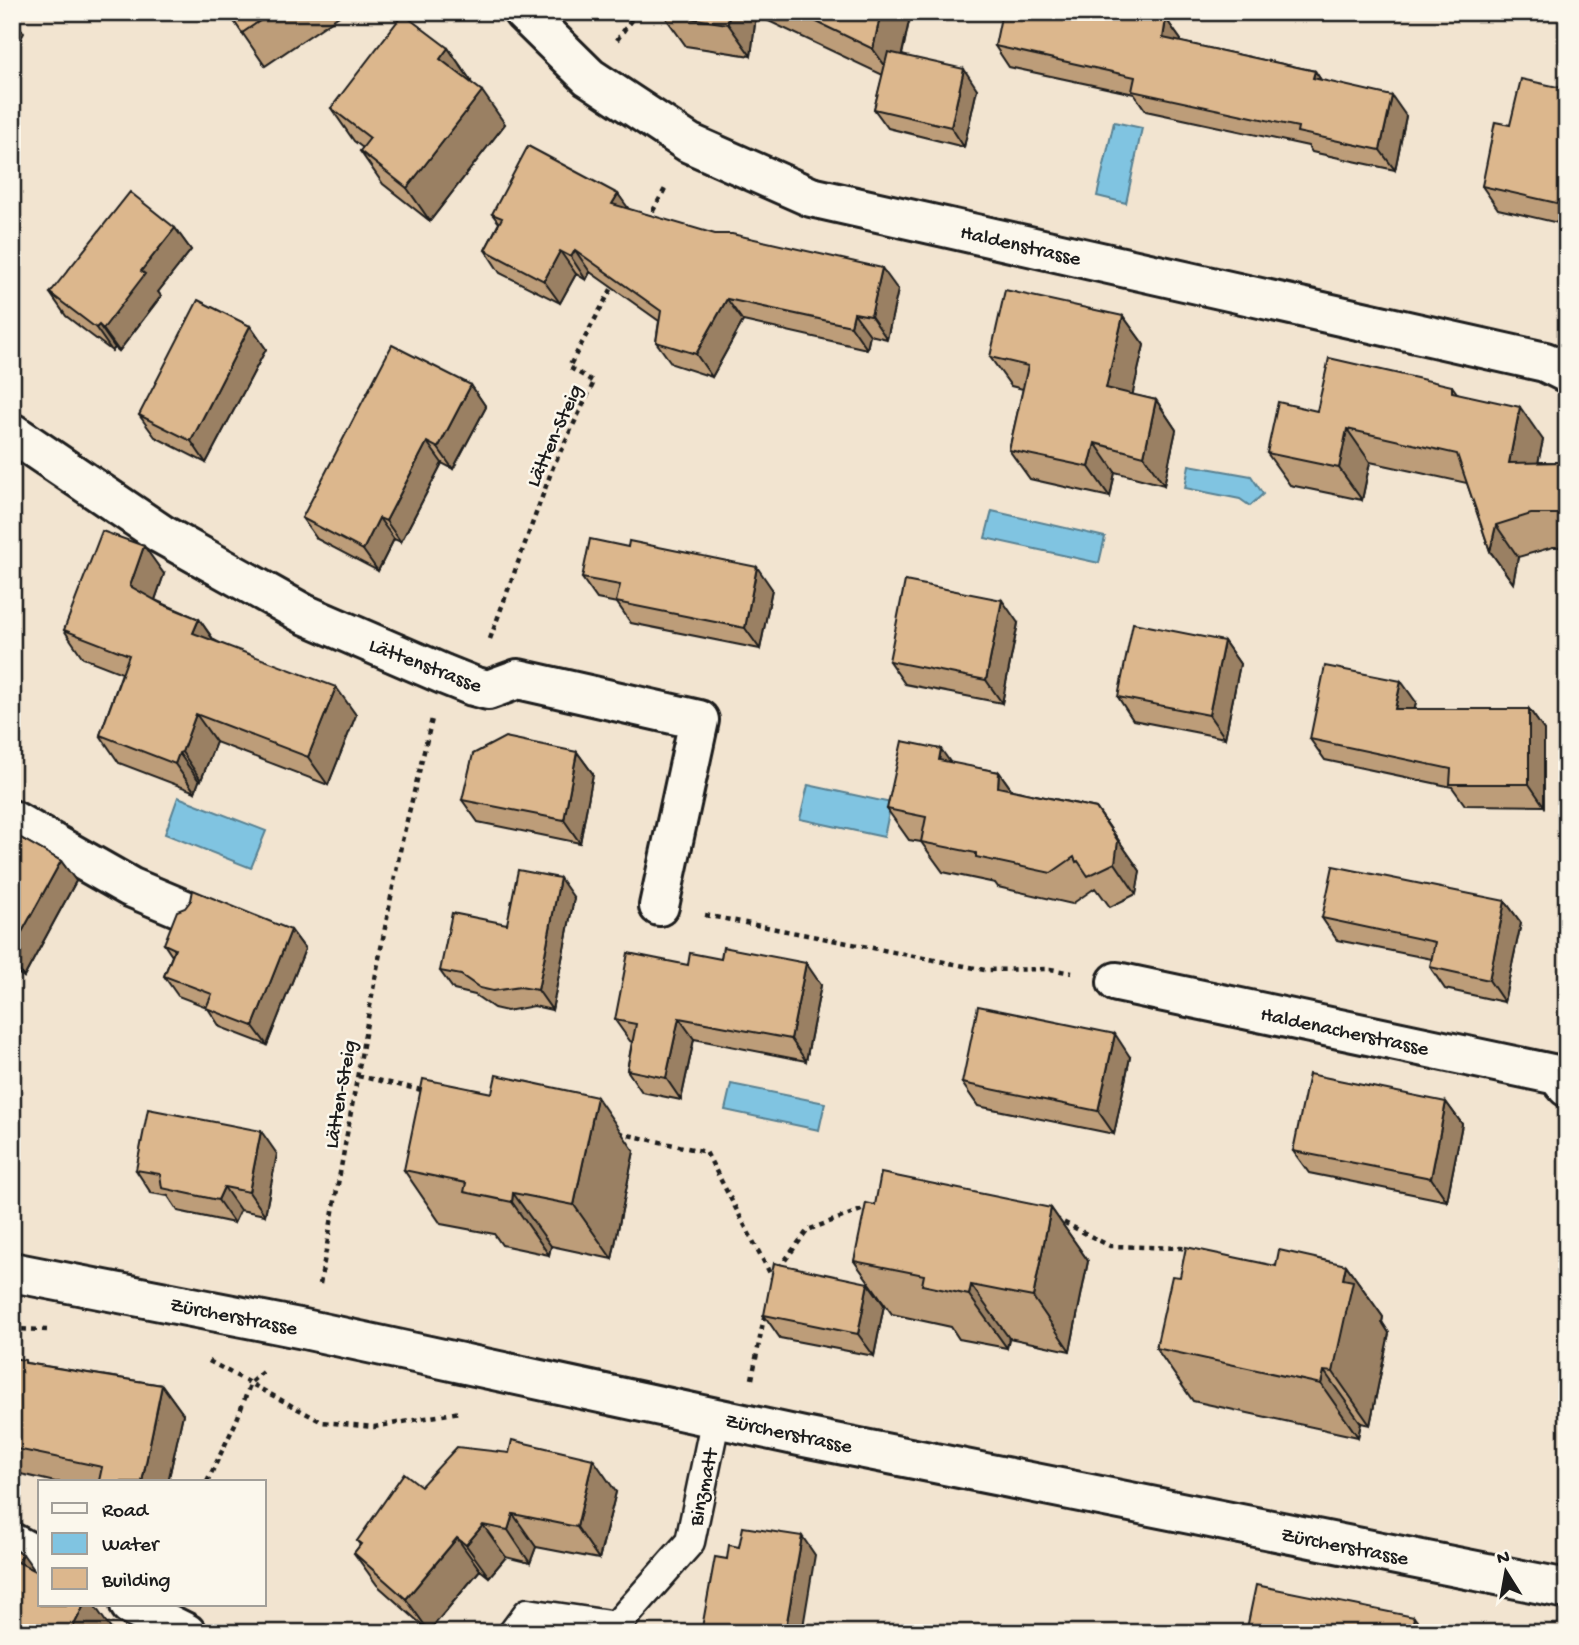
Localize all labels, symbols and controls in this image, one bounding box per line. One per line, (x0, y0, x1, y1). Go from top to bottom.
street label: Haldenstrasse (957, 221, 1084, 274)
street label: Lätten-Steig (522, 381, 590, 492)
street label: Lättenstrasse (365, 634, 486, 701)
street label: Haldenacherstrasse (1258, 1003, 1432, 1064)
street label: Lätten-Steig (321, 1038, 364, 1151)
street label: Zürcherstrasse (168, 1294, 300, 1343)
street label: Zürcherstrasse (722, 1410, 855, 1461)
street label: Binzmatt (685, 1444, 726, 1530)
legend (38, 1480, 266, 1606)
text: Road (102, 1500, 150, 1525)
street label: Zürcherstrasse (1279, 1524, 1411, 1573)
text: Water (102, 1534, 160, 1559)
north arrow (1470, 1536, 1540, 1606)
text: N (1495, 1546, 1512, 1571)
text: Building (101, 1570, 171, 1595)

